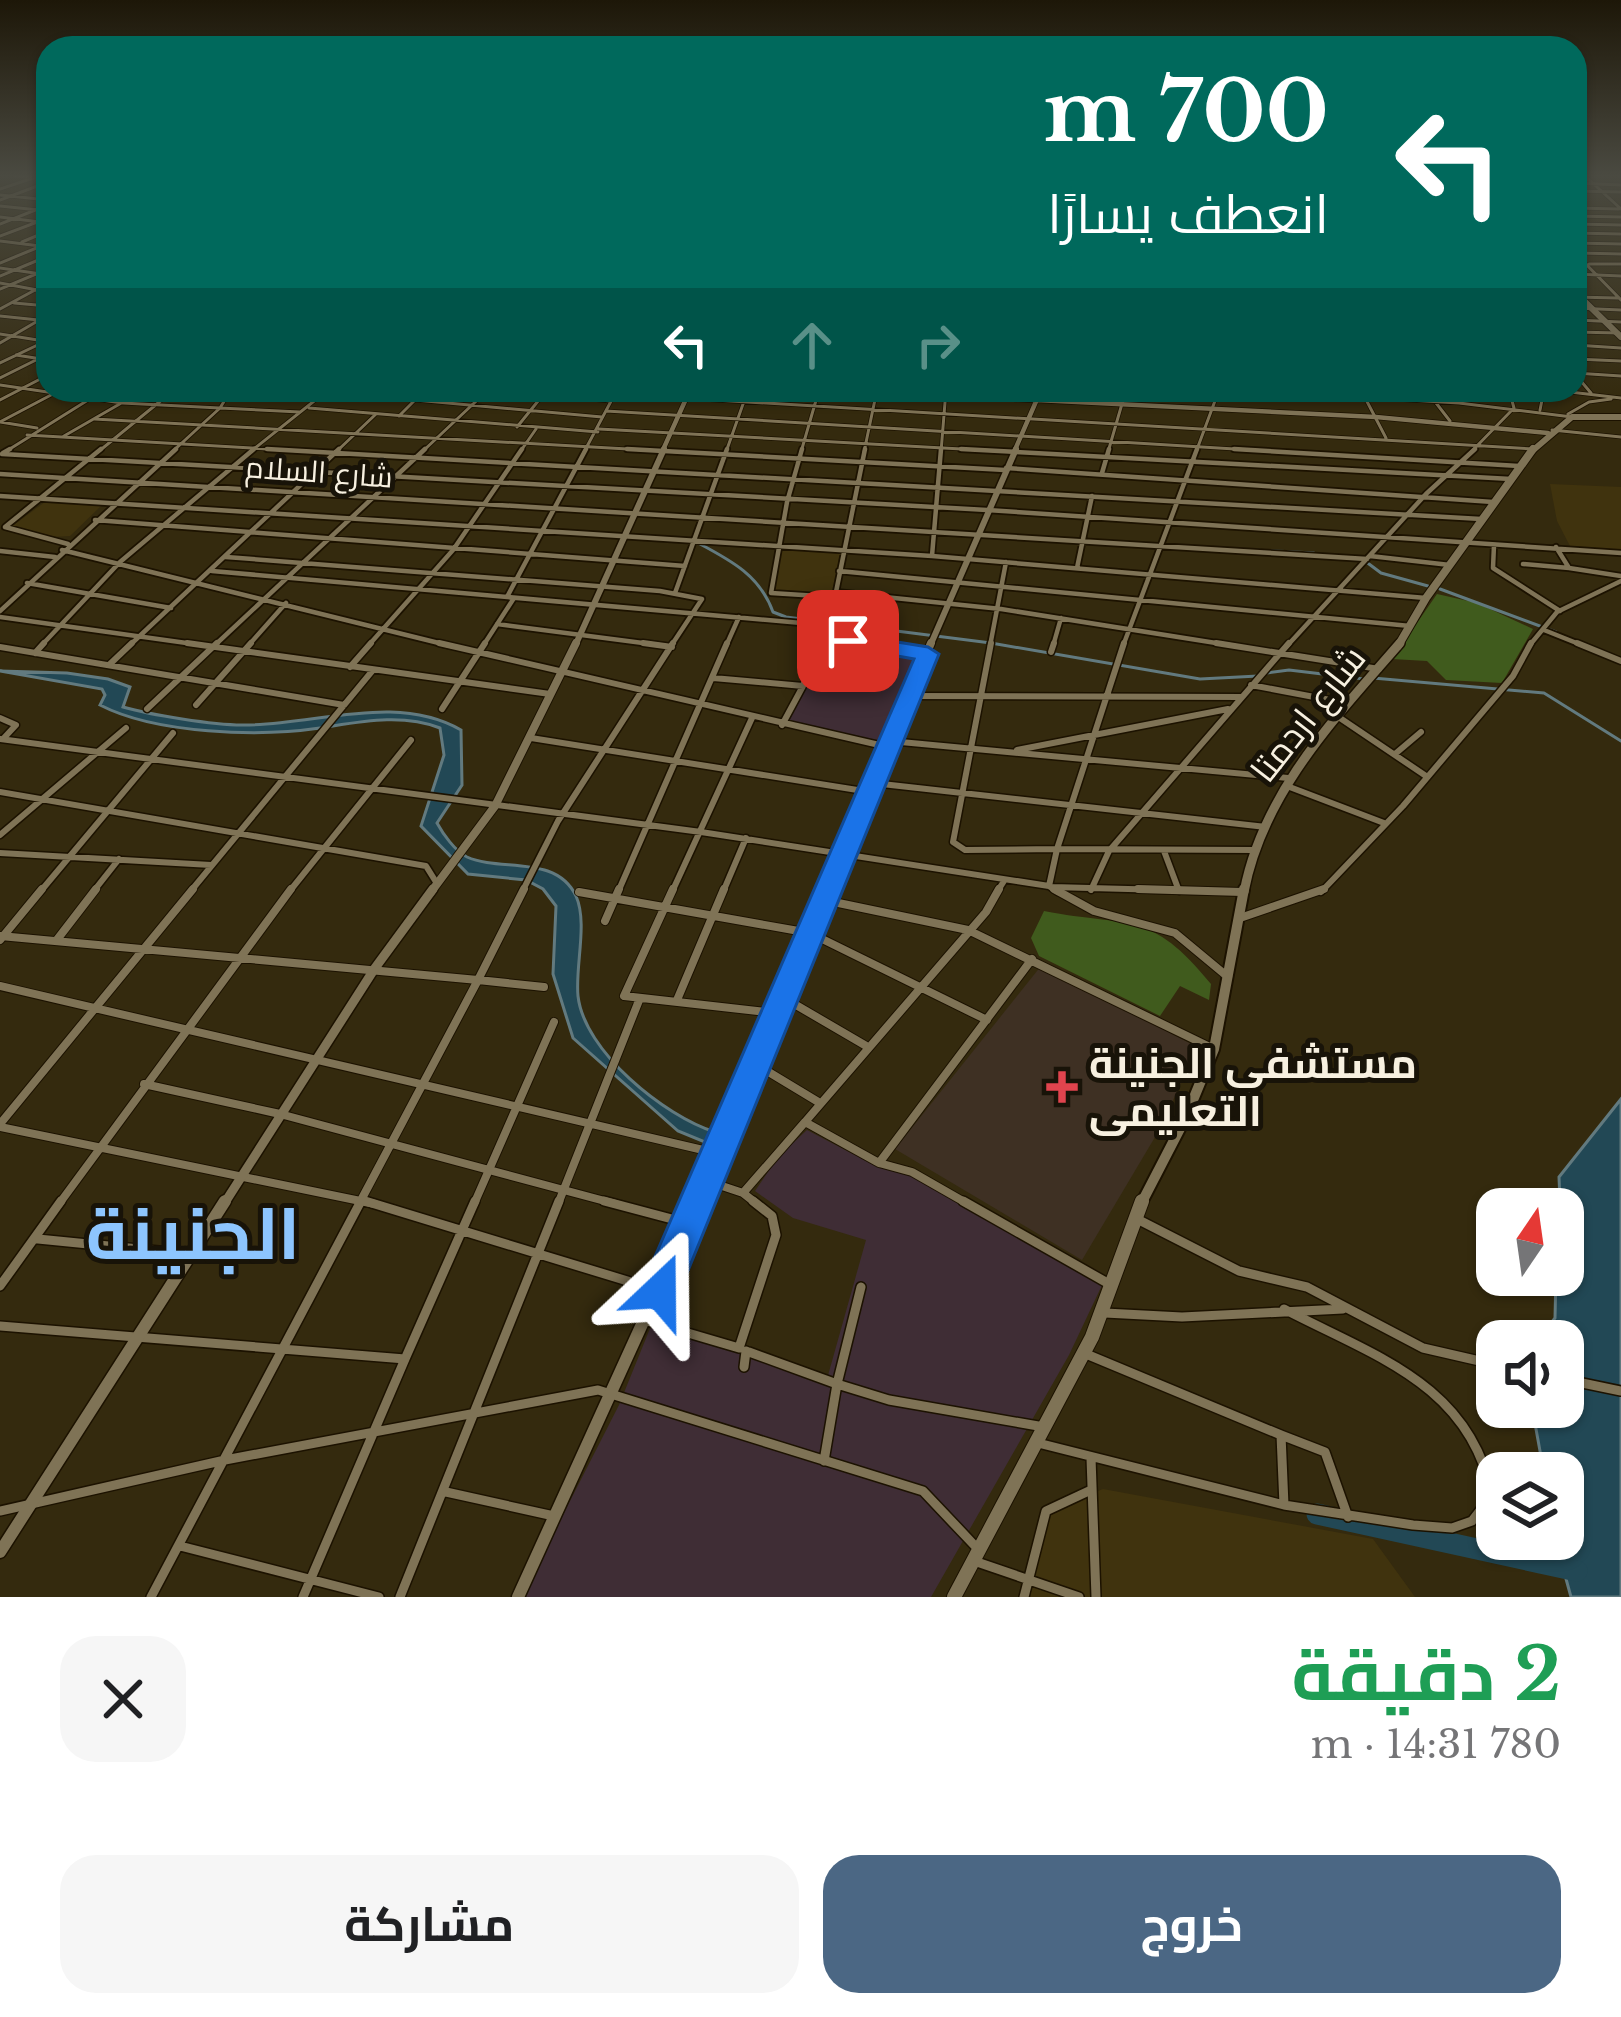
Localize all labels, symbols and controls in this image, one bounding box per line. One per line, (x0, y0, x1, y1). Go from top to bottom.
text: 700 m (1044, 60, 1329, 164)
icon: left (1371, 84, 1527, 240)
text: انعطف يسارًا (1047, 181, 1329, 248)
icon: left (653, 312, 719, 378)
icon: ahead (779, 312, 845, 378)
icon: right (905, 312, 971, 378)
street label: شارع السلام (244, 448, 394, 498)
pin (797, 590, 899, 692)
icon: arrive (815, 608, 881, 674)
street label: شارع اردمتا (1241, 637, 1377, 792)
place label: مستشفي الجنينة التعليمى (1089, 1037, 1417, 1137)
marker: مستشفي الجنينة التعليمى (1046, 1071, 1078, 1103)
north arrow (1476, 1188, 1584, 1296)
map controls (1476, 1188, 1584, 1560)
district label: الجنينة (86, 1189, 300, 1278)
position arrow (597, 1228, 723, 1354)
button: sound (1476, 1320, 1584, 1428)
button: layers (1476, 1452, 1584, 1560)
text: 2 دقيقة (1291, 1630, 1561, 1719)
button: close (60, 1636, 186, 1762)
text: 780 m · 14:31 (1311, 1720, 1561, 1769)
button: مشاركة (60, 1855, 799, 1993)
button: خروج (823, 1855, 1561, 1993)

